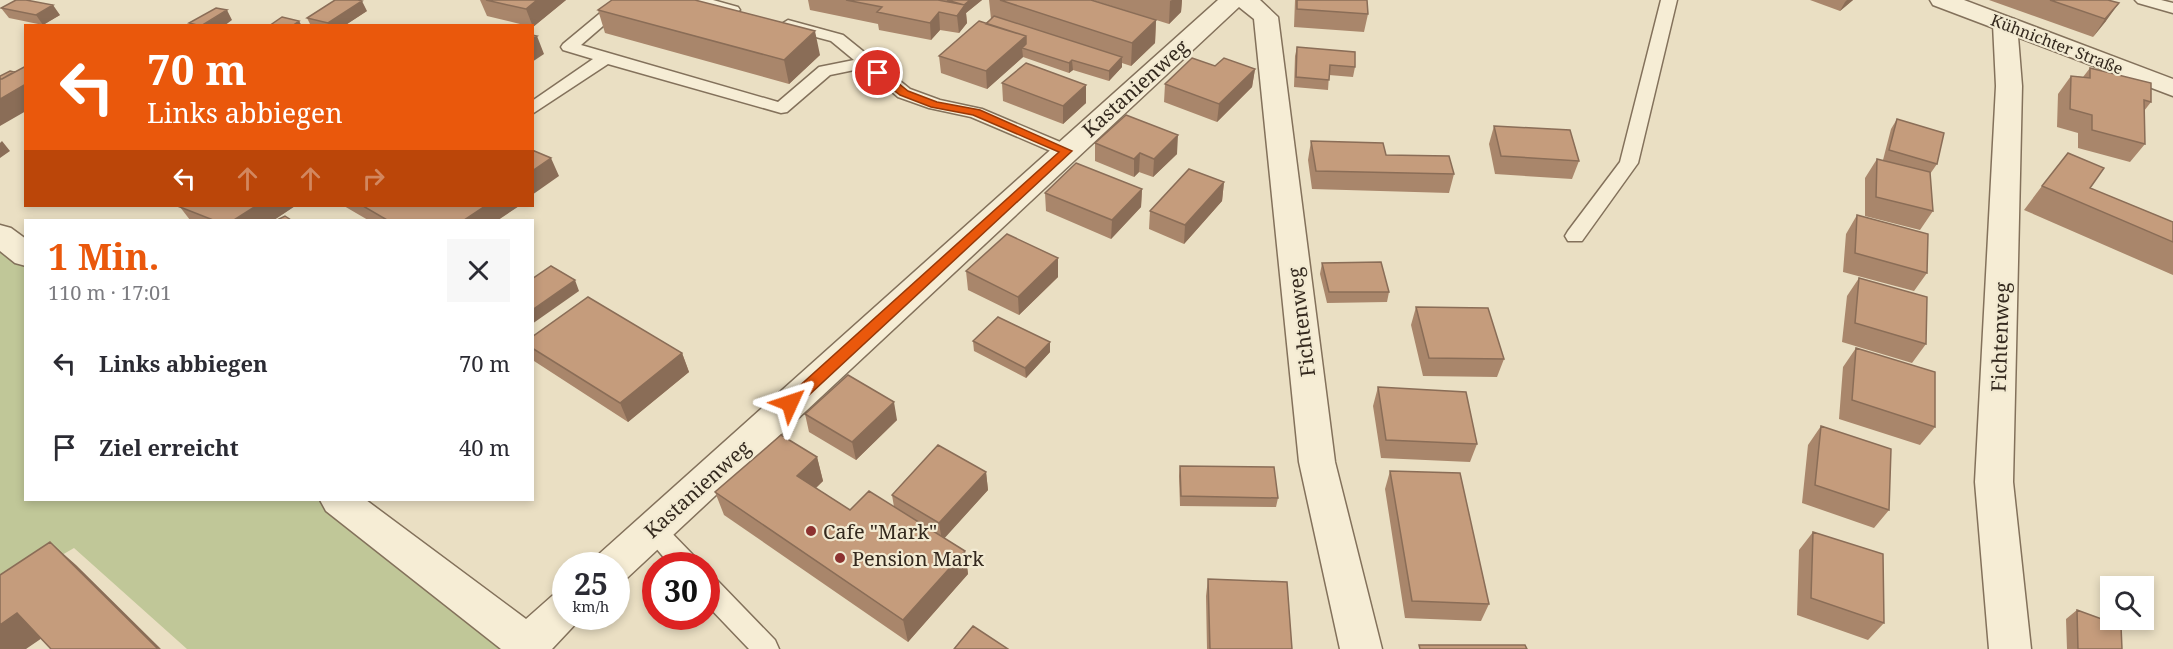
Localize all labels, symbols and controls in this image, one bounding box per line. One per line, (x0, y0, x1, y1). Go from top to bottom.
street label: Kühnichter Straße (1988, 9, 2126, 79)
street label: Kastanienweg (1076, 33, 1194, 143)
text: 70 m (147, 40, 247, 97)
pin (852, 47, 903, 98)
icon: left (48, 48, 126, 126)
icon: arrive (861, 56, 894, 89)
text: Links abbiegen (147, 94, 343, 131)
icon: left (168, 162, 201, 195)
icon: ahead (231, 162, 264, 195)
icon: ahead (294, 162, 327, 195)
icon: right (357, 162, 390, 195)
text: 1 Min. (48, 232, 159, 281)
button: close (447, 239, 510, 302)
street label: Fichtenweg (1281, 265, 1321, 378)
text: 110 m · 17:01 (48, 279, 171, 306)
street label: Fichtenweg (1985, 281, 2015, 392)
icon: left (48, 347, 81, 380)
text: Links abbiegen (99, 348, 268, 378)
text: 70 m (459, 348, 510, 378)
position arrow (758, 371, 822, 435)
icon: arrive (48, 431, 81, 464)
text: Ziel erreicht (99, 432, 239, 462)
text: 40 m (459, 432, 510, 462)
street label: Kastanienweg (638, 434, 756, 544)
place label: Cafe "Mark" (823, 518, 937, 545)
marker: Cafe "Mark" (804, 524, 818, 538)
place label: Pension Mark (852, 545, 984, 572)
marker: Pension Mark (833, 551, 847, 565)
speed limit sign: 30 (642, 552, 720, 630)
text: 25 (574, 563, 608, 604)
map controls (2100, 576, 2154, 630)
button: search (2100, 576, 2154, 630)
text: km/h (573, 596, 609, 616)

